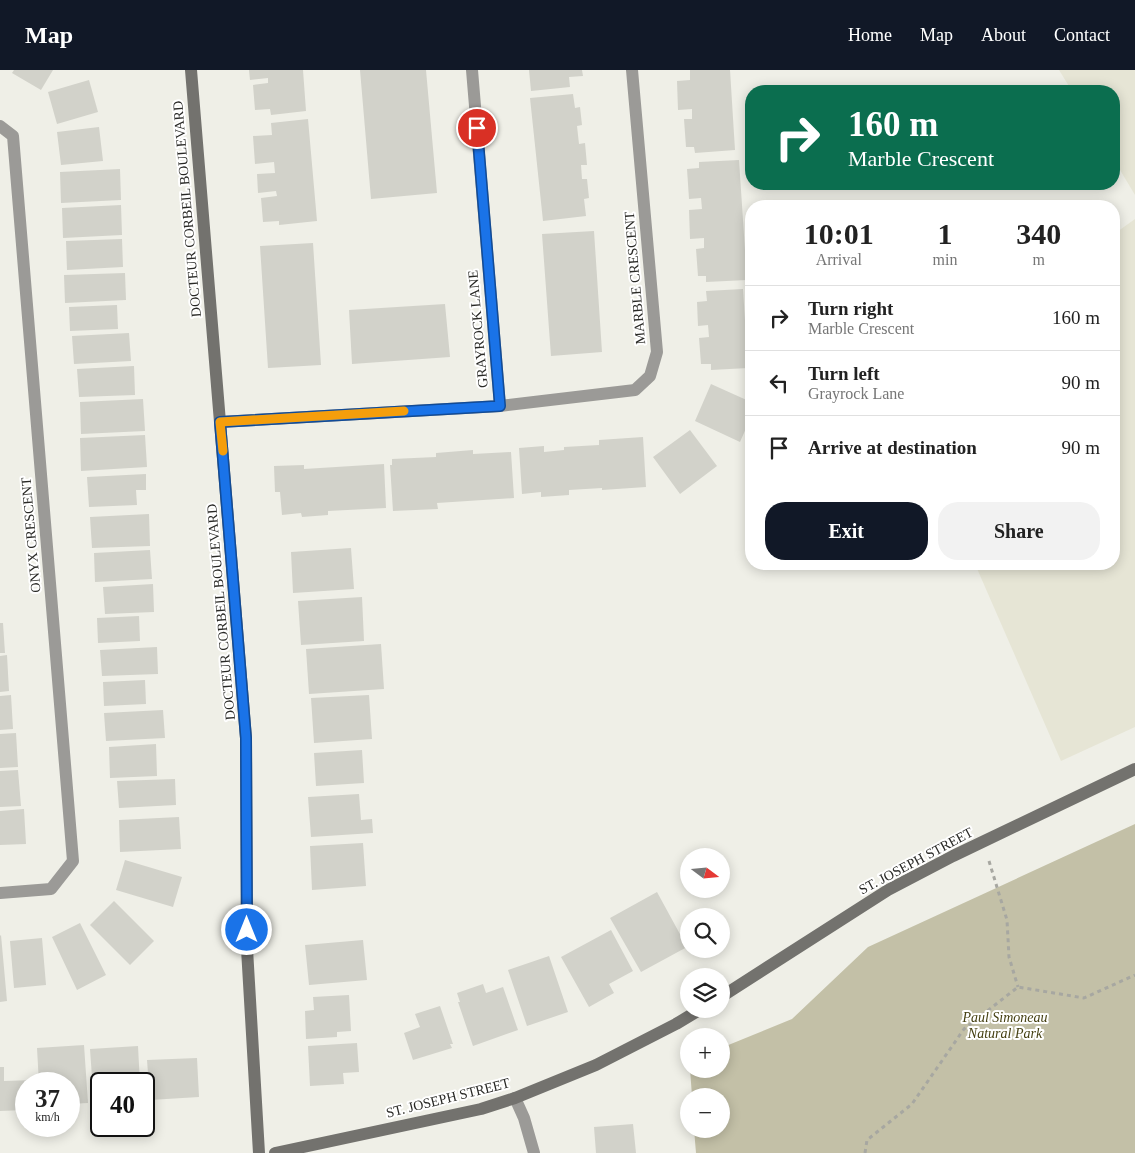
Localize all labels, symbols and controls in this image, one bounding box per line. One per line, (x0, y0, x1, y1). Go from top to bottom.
text: Map (25, 22, 73, 48)
text: Home (848, 25, 892, 45)
text: Map (920, 25, 953, 45)
text: About (981, 25, 1026, 45)
text: Contact (1054, 25, 1110, 45)
street label: DOCTEUR CORBEIL BOULEVARD (170, 100, 204, 318)
icon: right (765, 105, 830, 170)
text: 160 m (848, 105, 938, 144)
pin (456, 107, 498, 149)
icon: arrive (463, 114, 491, 142)
text: Marble Crescent (848, 146, 994, 171)
street label: MARBLE CRESCENT (622, 210, 648, 345)
text: 10:01 (804, 217, 874, 250)
text: 1 (937, 217, 952, 250)
text: 340 (1016, 217, 1061, 250)
text: Arrival (816, 251, 862, 268)
text: min (933, 251, 957, 268)
text: m (1032, 251, 1045, 268)
street label: GRAYROCK LANE (465, 270, 491, 388)
text: Turn right (808, 298, 893, 319)
icon: right (765, 304, 793, 332)
text: 160 m (1052, 307, 1100, 328)
text: Marble Crescent (808, 320, 914, 337)
text: Turn left (808, 363, 880, 384)
icon: left (765, 369, 793, 397)
text: 90 m (1061, 372, 1100, 393)
text: Grayrock Lane (808, 385, 904, 402)
icon: arrive (765, 434, 793, 462)
text: Arrive at destination (808, 437, 977, 458)
text: 90 m (1061, 437, 1100, 458)
street label: ONYX CRESCENT (18, 476, 44, 593)
button: Exit (765, 502, 928, 560)
button: Share (938, 502, 1100, 560)
street label: DOCTEUR CORBEIL BOULEVARD (204, 503, 238, 721)
street label: ST. JOSEPH STREET (856, 824, 976, 897)
north arrow (680, 848, 730, 898)
map controls (680, 848, 730, 1138)
position arrow (220, 903, 272, 955)
button: search (680, 908, 730, 958)
button: layers (680, 968, 730, 1018)
park label: Paul Simoneau Natural Park (961, 1010, 1048, 1041)
button: + (680, 1028, 730, 1078)
speed limit sign: 40 (90, 1072, 155, 1137)
street label: ST. JOSEPH STREET (385, 1075, 512, 1121)
text: 37 (35, 1085, 60, 1112)
button: − (680, 1088, 730, 1138)
text: km/h (35, 1110, 60, 1124)

